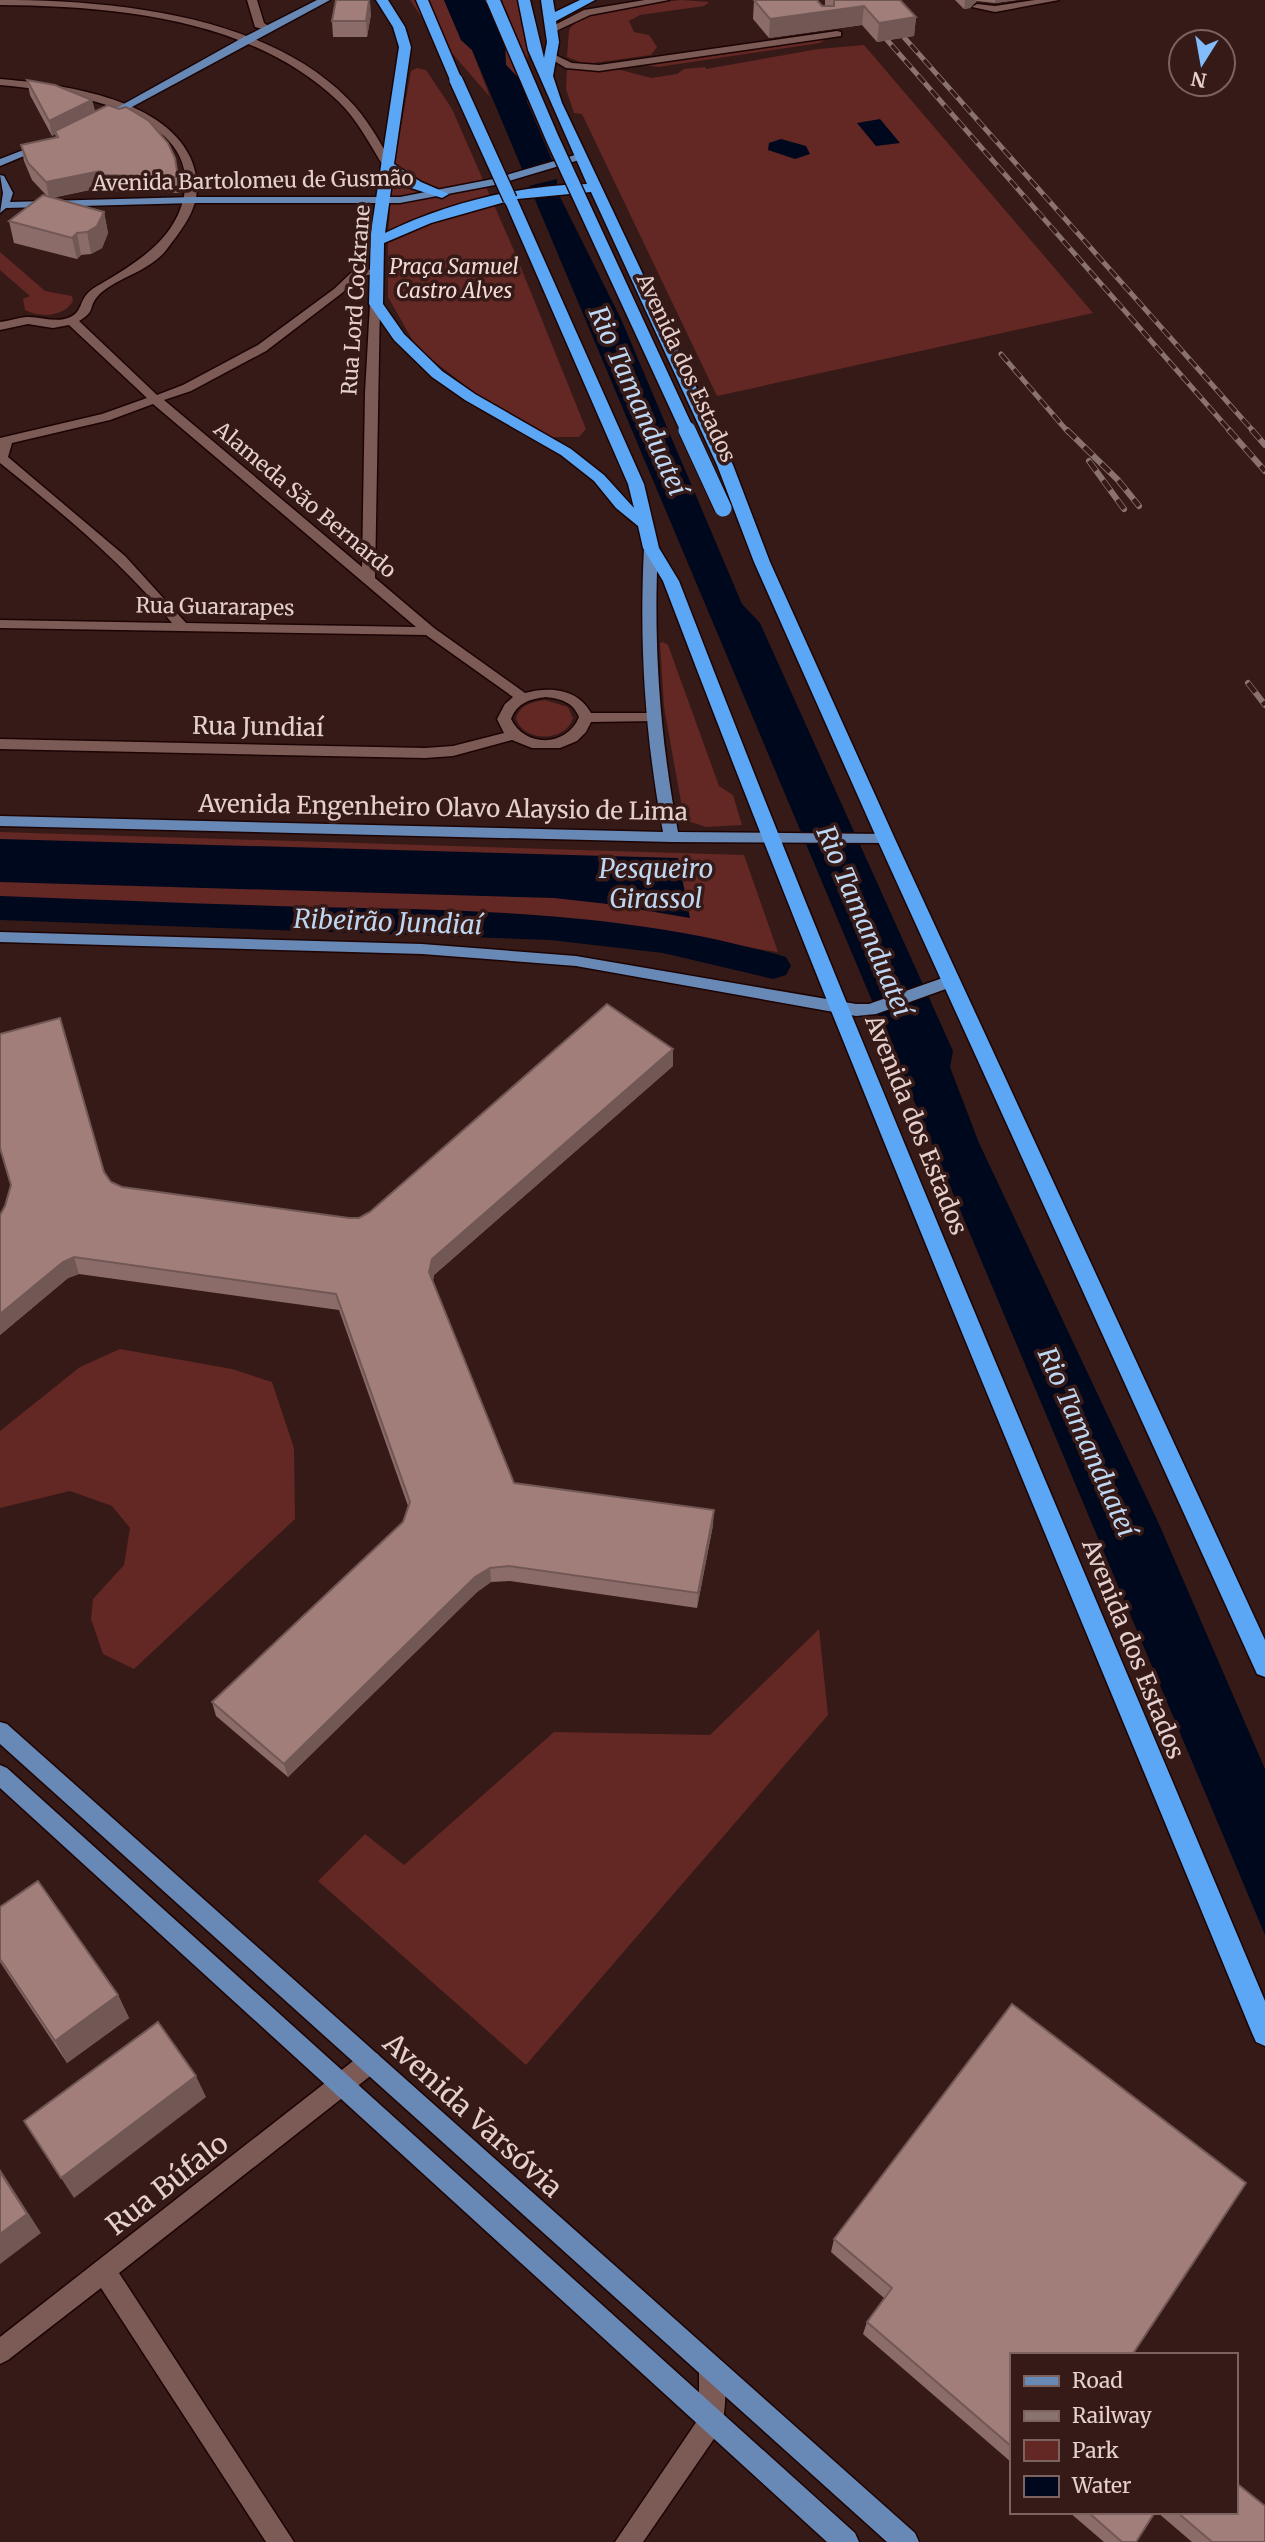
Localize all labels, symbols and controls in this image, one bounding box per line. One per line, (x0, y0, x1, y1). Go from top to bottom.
north arrow (1167, 28, 1237, 98)
text: N (1189, 66, 1208, 93)
street label: Avenida Bartolomeu de Gusmão (91, 164, 414, 197)
street label: Rua Lord Cockrane (335, 204, 376, 396)
park label: Praça Samuel Castro Alves (389, 253, 519, 304)
street label: Avenida dos Estados (630, 268, 742, 466)
water label: Rio Tamanduateí (582, 301, 696, 503)
street label: Alameda São Bernardo (208, 415, 402, 584)
street label: Rua Guararapes (135, 592, 295, 621)
street label: Rua Jundiaí (192, 710, 325, 743)
street label: Avenida Engenheiro Olavo Alaysio de Lima (197, 788, 688, 827)
water label: Rio Tamanduateí (809, 821, 920, 1023)
water label: Pesqueiro Girassol (599, 852, 713, 915)
water label: Ribeirão Jundiaí (293, 902, 485, 941)
street label: Avenida dos Estados (858, 1009, 975, 1239)
water label: Rio Tamanduateí (1031, 1342, 1145, 1544)
street label: Avenida dos Estados (1075, 1533, 1192, 1763)
street label: Avenida Varsóvia (375, 2024, 570, 2205)
street label: Rua Búfalo (99, 2125, 235, 2243)
legend (1010, 2353, 1237, 2514)
text: Road (1072, 2367, 1123, 2394)
text: Railway (1072, 2402, 1153, 2429)
text: Park (1072, 2437, 1119, 2464)
text: Water (1071, 2472, 1131, 2499)

